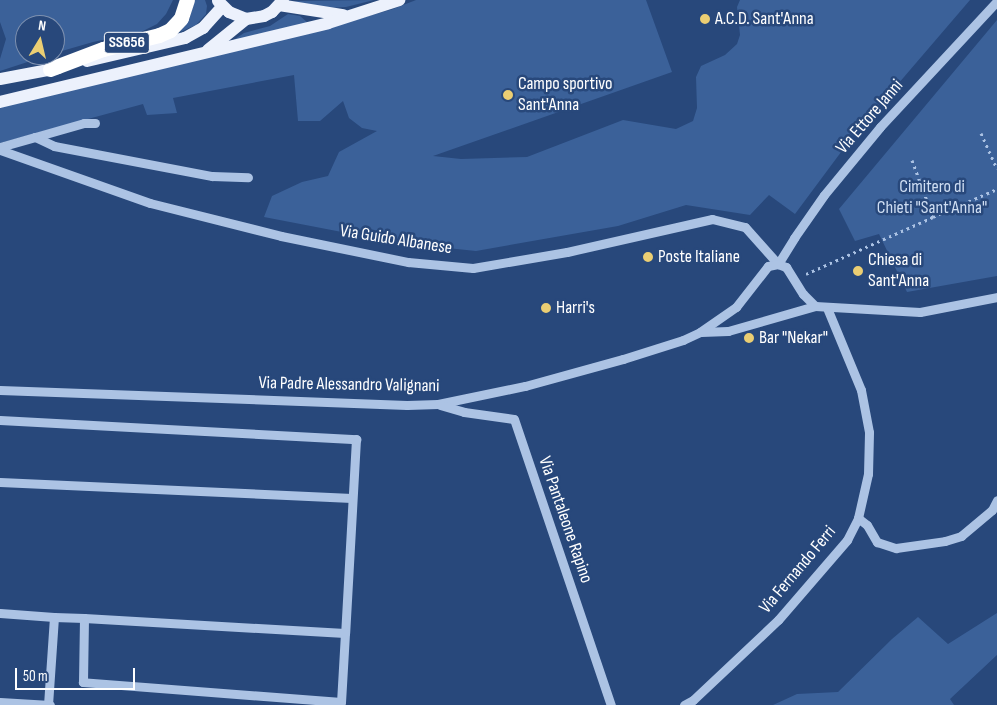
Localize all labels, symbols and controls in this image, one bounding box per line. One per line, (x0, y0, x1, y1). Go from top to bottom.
place label: A.C.D. Sant'Anna (715, 8, 814, 30)
marker: A.C.D. Sant'Anna (699, 13, 711, 25)
north arrow (15, 15, 65, 65)
text: N (37, 17, 47, 35)
road number: SS656 (103, 29, 151, 56)
place label: Campo sportivo Sant'Anna (518, 74, 613, 116)
street label: Via Ettore Janni (832, 75, 908, 159)
marker: Campo sportivo Sant'Anna (502, 89, 514, 101)
park label: Cimitero di Chieti "Sant'Anna" (877, 177, 987, 220)
street label: Via Guido Albanese (338, 220, 454, 260)
place label: Poste Italiane (658, 246, 740, 268)
place label: Chiesa di Sant'Anna (868, 250, 929, 292)
marker: Poste Italiane (642, 251, 654, 263)
marker: Chiesa di Sant'Anna (852, 265, 864, 277)
place label: Harri's (556, 297, 595, 319)
marker: Harri's (540, 302, 552, 314)
place label: Bar "Nekar" (759, 327, 828, 349)
marker: Bar "Nekar" (743, 332, 755, 344)
street label: Via Padre Alessandro Valignani (258, 373, 440, 397)
street label: Via Pantaleone Rapino (533, 454, 597, 586)
street label: Via Fernando Ferri (755, 522, 841, 618)
scale bar (18, 658, 138, 690)
text: 50 m (23, 667, 48, 686)

